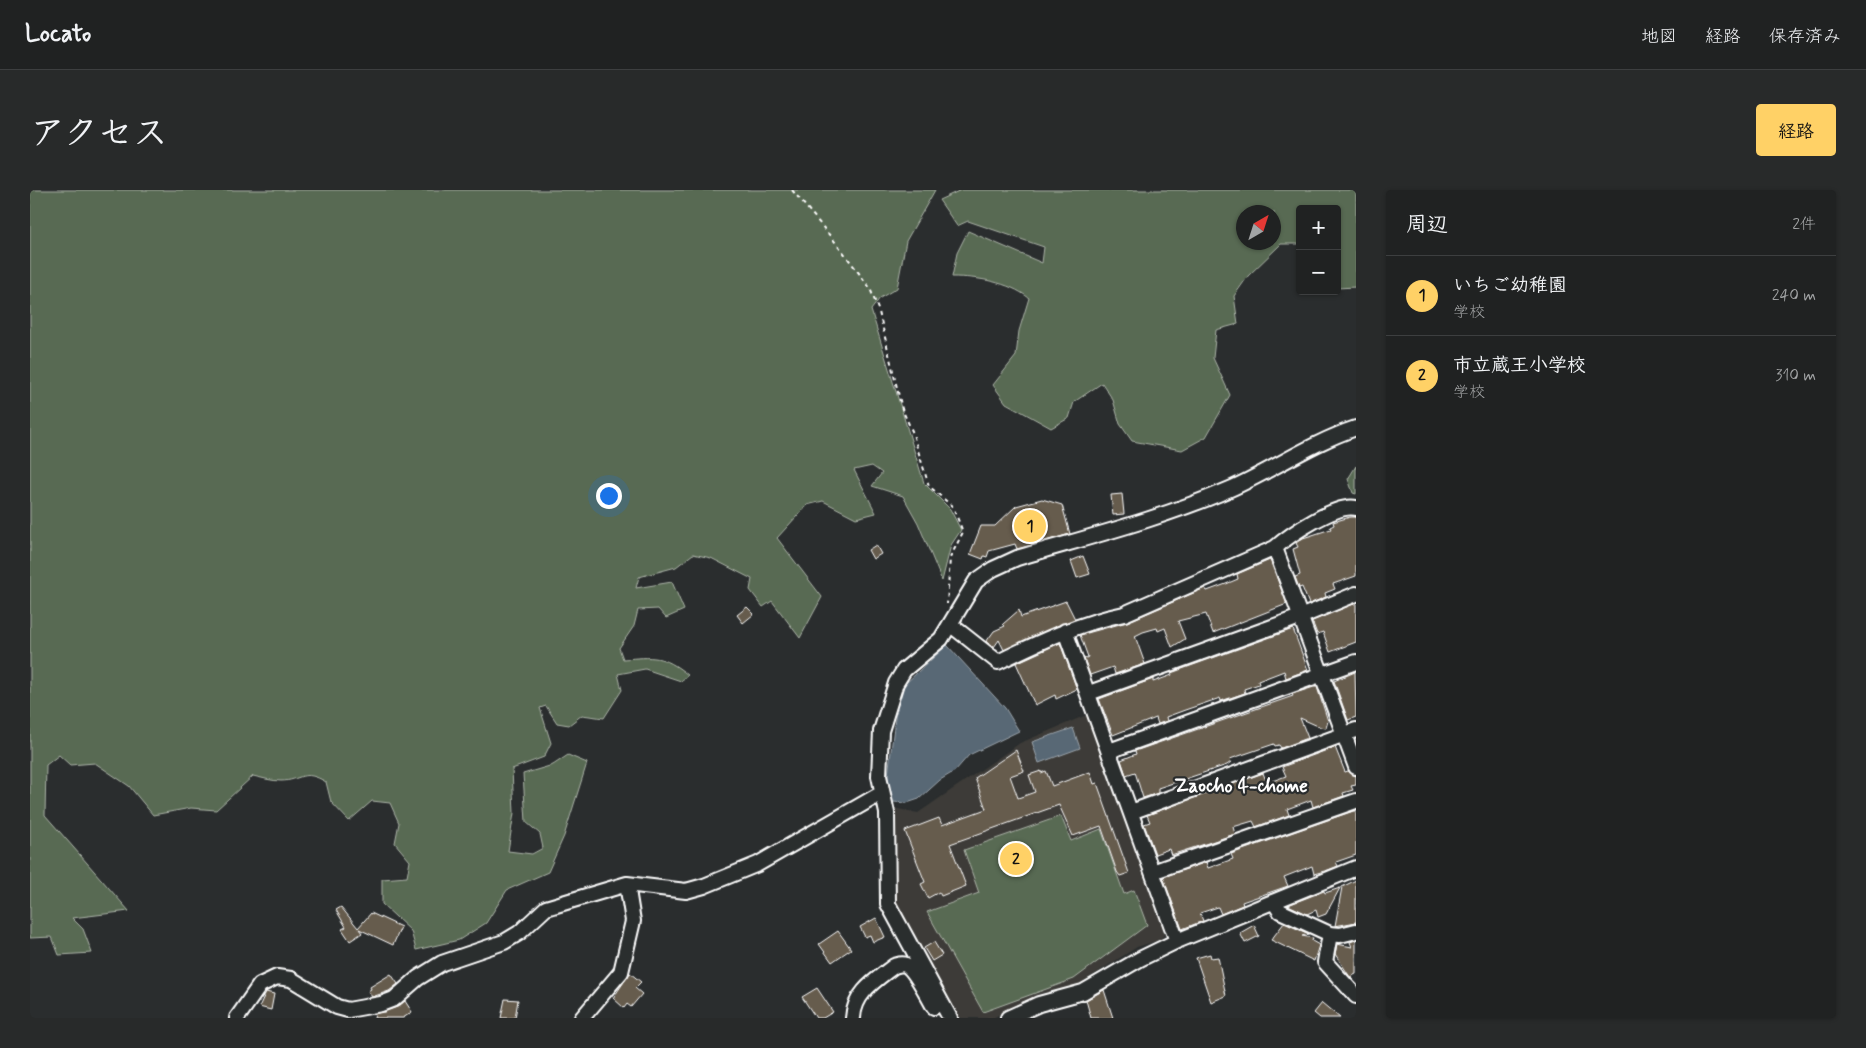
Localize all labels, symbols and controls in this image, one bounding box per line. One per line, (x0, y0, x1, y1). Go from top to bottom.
text: Locato (25, 19, 91, 50)
text: 地図 (1641, 25, 1677, 49)
text: 経路 (1705, 25, 1741, 49)
text: 保存済み (1769, 25, 1841, 49)
button: 経路 (1756, 104, 1836, 156)
text: アクセス (30, 111, 168, 157)
north arrow (1236, 205, 1281, 250)
map controls (1296, 205, 1341, 295)
button: + (1296, 205, 1341, 250)
text: 周辺 (1406, 211, 1448, 239)
text: 2件 (1792, 214, 1816, 235)
button: − (1296, 250, 1341, 295)
text: いちご幼稚園 (1453, 273, 1567, 298)
text: 1 (1418, 285, 1426, 306)
text: 240 m (1772, 285, 1816, 306)
text: 学校 (1453, 302, 1485, 323)
text: 市立蔵王小学校 (1453, 353, 1586, 378)
text: 2 (1418, 365, 1426, 386)
text: 310 m (1775, 365, 1816, 386)
text: 学校 (1453, 382, 1485, 403)
your location (596, 483, 622, 509)
pin: 1 (1014, 507, 1046, 545)
district label: Zaocho 4-chome (1174, 774, 1308, 799)
pin: 2 (1000, 840, 1032, 878)

